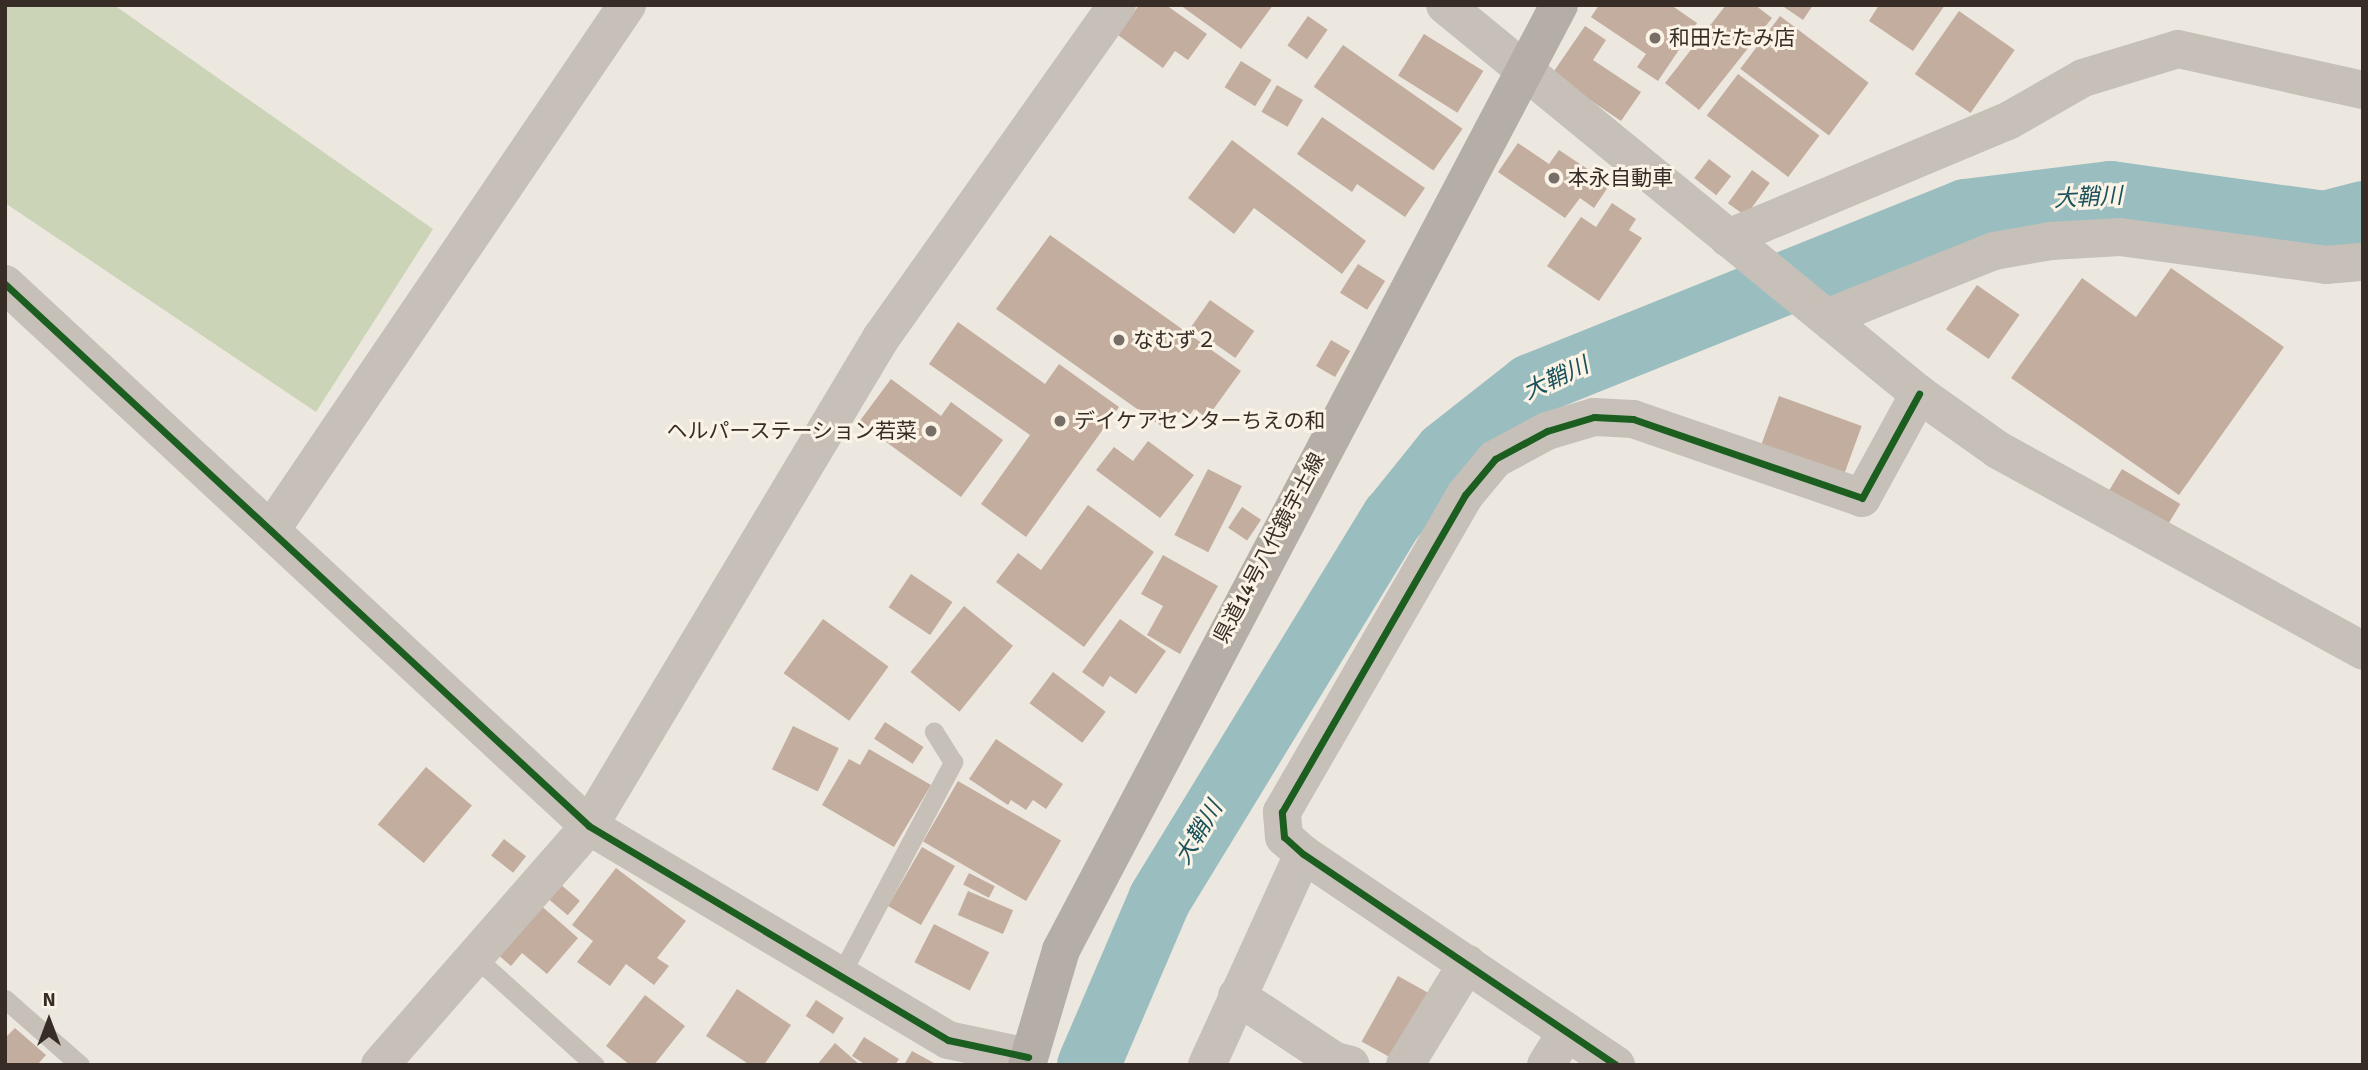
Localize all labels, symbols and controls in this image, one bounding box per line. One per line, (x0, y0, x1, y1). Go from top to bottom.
place label: 和田たたみ店 (1669, 25, 1795, 51)
marker: 和田たたみ店 (1647, 30, 1663, 46)
place label: 本永自動車 (1568, 165, 1673, 191)
marker: 本永自動車 (1546, 170, 1562, 186)
water label: 大鞘川 (2053, 182, 2123, 214)
place label: なむず２ (1133, 327, 1217, 353)
marker: なむず２ (1111, 332, 1127, 348)
water label: 大鞘川 (1519, 352, 1593, 406)
place label: デイケアセンターちえの和 (1074, 408, 1326, 434)
marker: デイケアセンターちえの和 (1052, 413, 1068, 429)
place label: ヘルパーステーション若菜 (665, 418, 917, 444)
marker: ヘルパーステーション若菜 (923, 423, 939, 439)
street label: 県道14号八代鏡宇土線 (1208, 449, 1330, 647)
water label: 大鞘川 (1169, 796, 1229, 870)
north arrow (14, 986, 84, 1056)
text: N (42, 988, 56, 1012)

